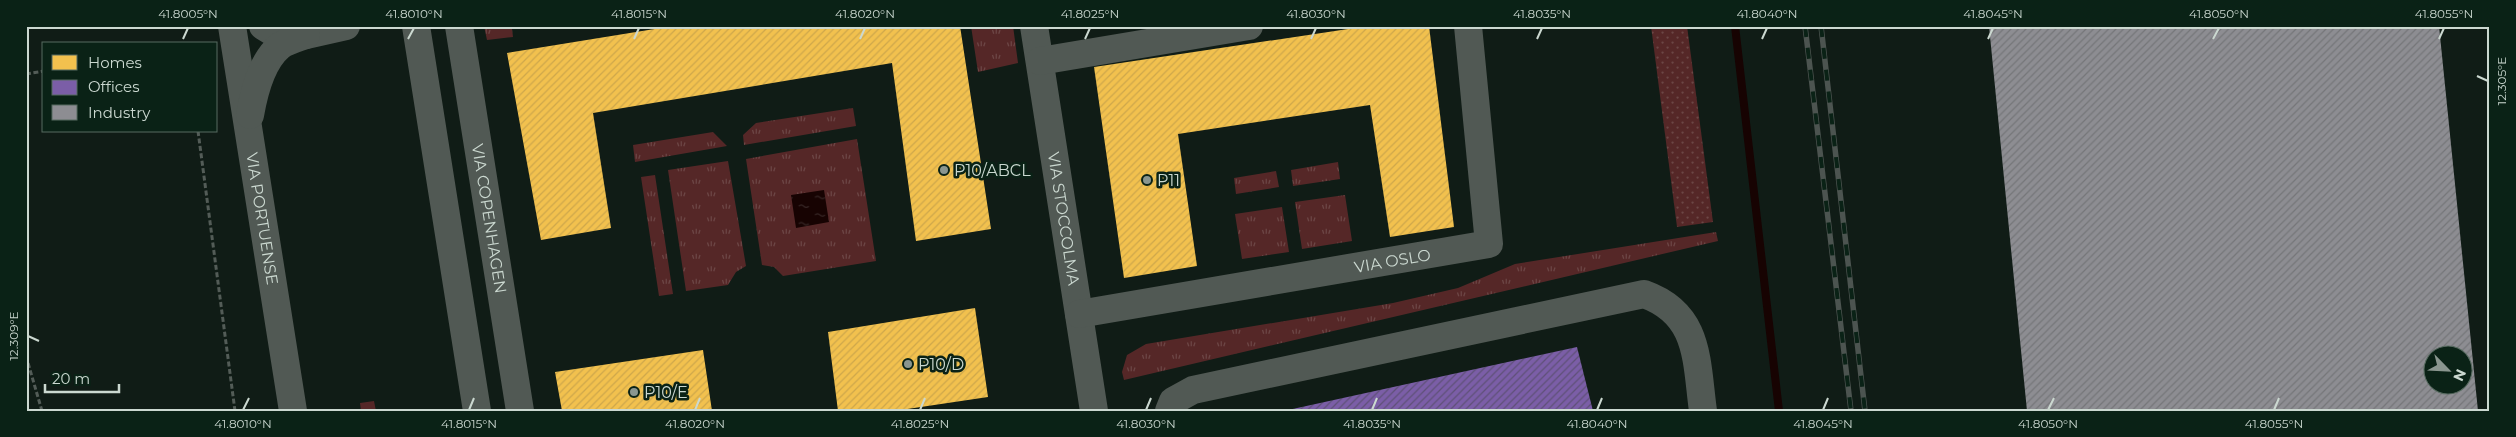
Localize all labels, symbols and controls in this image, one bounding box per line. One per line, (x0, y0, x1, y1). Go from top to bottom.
text: 41.8005°N (158, 6, 218, 21)
text: 41.8010°N (385, 6, 443, 21)
text: 41.8015°N (611, 6, 667, 21)
text: 41.8020°N (835, 6, 895, 21)
text: 41.8025°N (1061, 6, 1119, 21)
text: 41.8030°N (1286, 6, 1346, 21)
text: 41.8035°N (1513, 6, 1571, 21)
text: 41.8040°N (1737, 6, 1797, 21)
text: 41.8045°N (1963, 6, 2023, 21)
text: 41.8050°N (2189, 6, 2249, 21)
text: 41.8055°N (2415, 6, 2473, 21)
legend (42, 42, 218, 132)
text: Homes (88, 53, 142, 72)
text: 12.305°E (2494, 57, 2509, 105)
text: Offices (88, 77, 140, 96)
text: Industry (88, 103, 151, 122)
street label: VIA COPENHAGEN (468, 142, 511, 295)
street label: VIA PORTUENSE (243, 151, 282, 286)
street label: VIA STOCCOLMA (1044, 151, 1084, 287)
place label: P10/ABCL (954, 161, 1031, 180)
marker: P10/ABCL (938, 164, 950, 176)
place label: P11 (1157, 171, 1180, 190)
marker: P11 (1141, 174, 1153, 186)
street label: VIA OSLO (1353, 245, 1432, 276)
text: 12.309°E (6, 311, 21, 361)
north arrow (2424, 344, 2474, 394)
place label: P10/D (918, 355, 964, 374)
marker: P10/D (902, 358, 914, 370)
scale bar (45, 362, 119, 394)
text: N (2449, 366, 2470, 384)
text: 20 m (52, 369, 90, 388)
place label: P10/E (644, 383, 688, 402)
marker: P10/E (628, 386, 640, 398)
text: 41.8010°N (214, 416, 272, 431)
text: 41.8015°N (441, 416, 497, 431)
text: 41.8020°N (665, 416, 725, 431)
text: 41.8025°N (891, 416, 949, 431)
text: 41.8030°N (1116, 416, 1176, 431)
text: 41.8035°N (1343, 416, 1401, 431)
text: 41.8040°N (1567, 416, 1627, 431)
text: 41.8045°N (1793, 416, 1853, 431)
text: 41.8050°N (2018, 416, 2078, 431)
text: 41.8055°N (2245, 416, 2303, 431)

